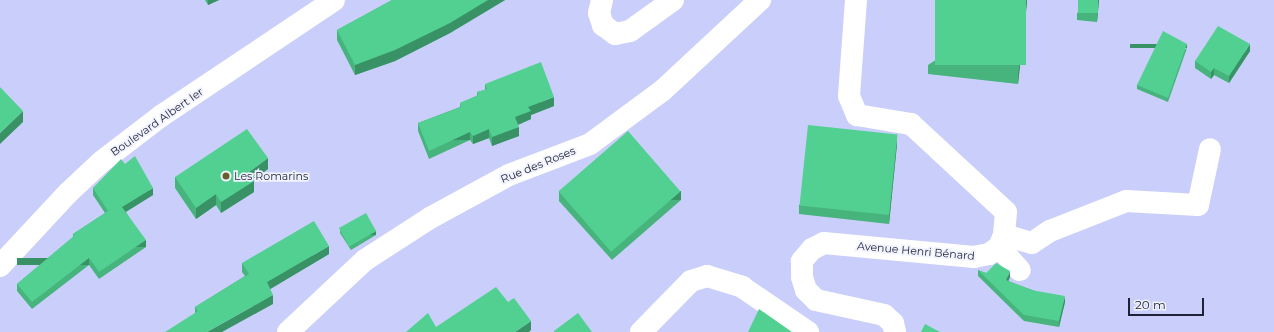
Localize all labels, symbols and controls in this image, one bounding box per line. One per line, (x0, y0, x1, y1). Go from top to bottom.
street label: Boulevard Albert Ier (108, 85, 206, 159)
street label: Rue des Roses (499, 144, 577, 186)
place label: Les Romarins (234, 169, 308, 183)
marker: Les Romarins (221, 171, 231, 181)
street label: Avenue Henri Bénard (857, 239, 975, 263)
scale bar (1130, 290, 1206, 316)
text: 20 m (1135, 297, 1166, 312)

